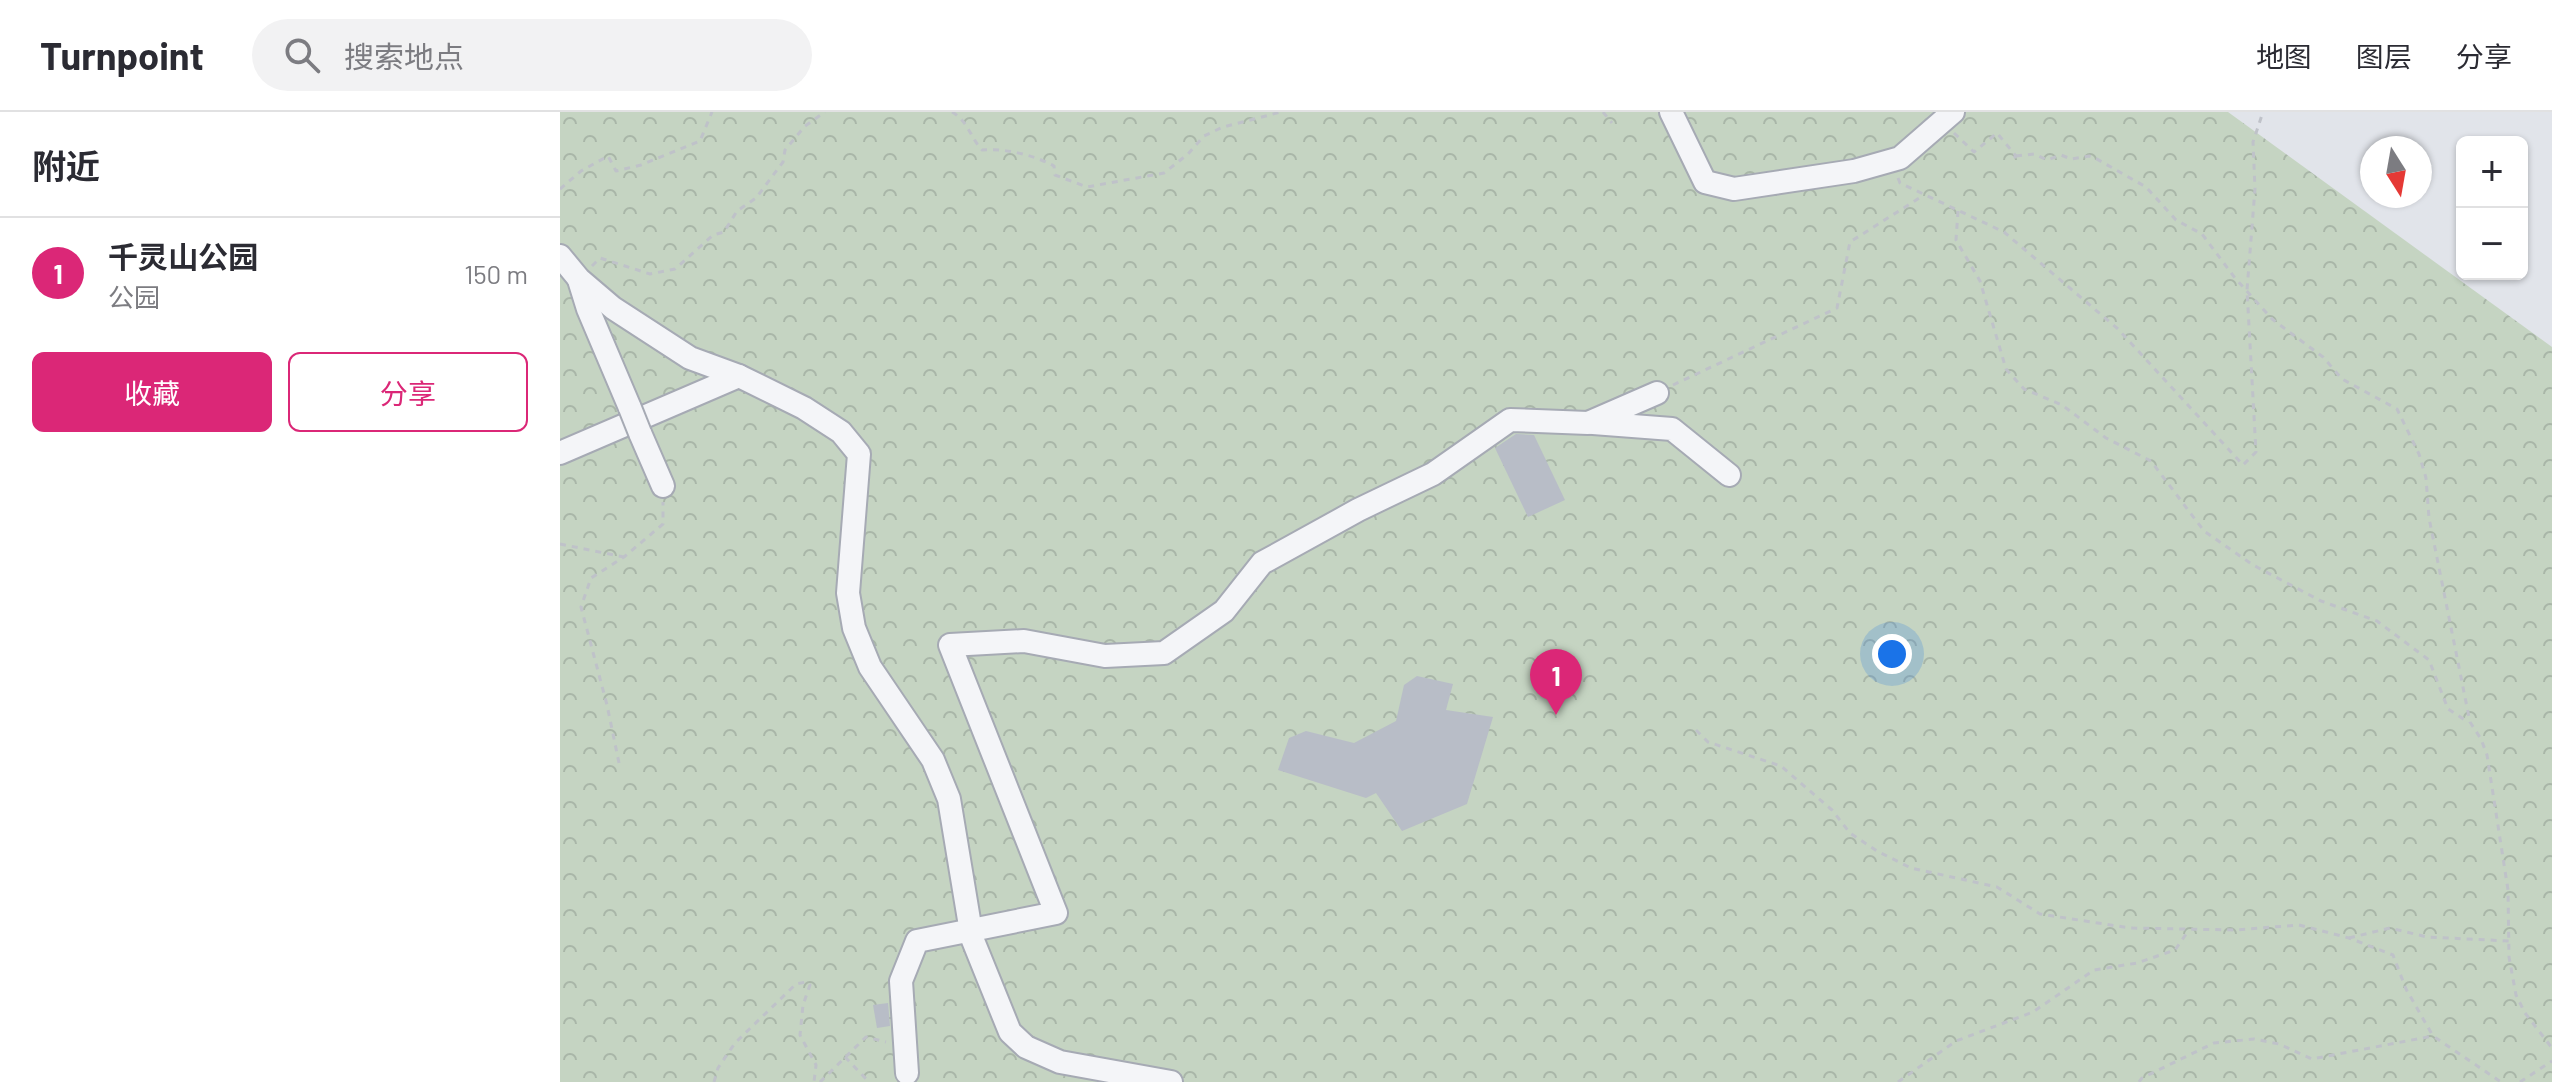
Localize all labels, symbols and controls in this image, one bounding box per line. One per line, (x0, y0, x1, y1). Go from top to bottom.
search box (252, 19, 812, 91)
text: Turnpoint (40, 32, 204, 78)
icon: search (280, 33, 324, 77)
text: 搜索地点 (344, 38, 464, 74)
text: 地图 (2256, 39, 2312, 73)
text: 图层 (2356, 39, 2412, 73)
text: 分享 (2456, 39, 2512, 73)
north arrow (2360, 136, 2432, 208)
map controls (2456, 136, 2528, 280)
button: + (2456, 136, 2528, 208)
text: 附近 (32, 145, 100, 186)
button: − (2456, 208, 2528, 280)
text: 千灵山公园 (108, 238, 258, 274)
text: 1 (53, 258, 63, 289)
text: 150 m (464, 258, 528, 289)
text: 公园 (108, 281, 160, 312)
button: 收藏 (32, 352, 272, 432)
button: 分享 (288, 352, 528, 432)
your location (1872, 634, 1912, 674)
pin: 1 (1530, 649, 1582, 715)

